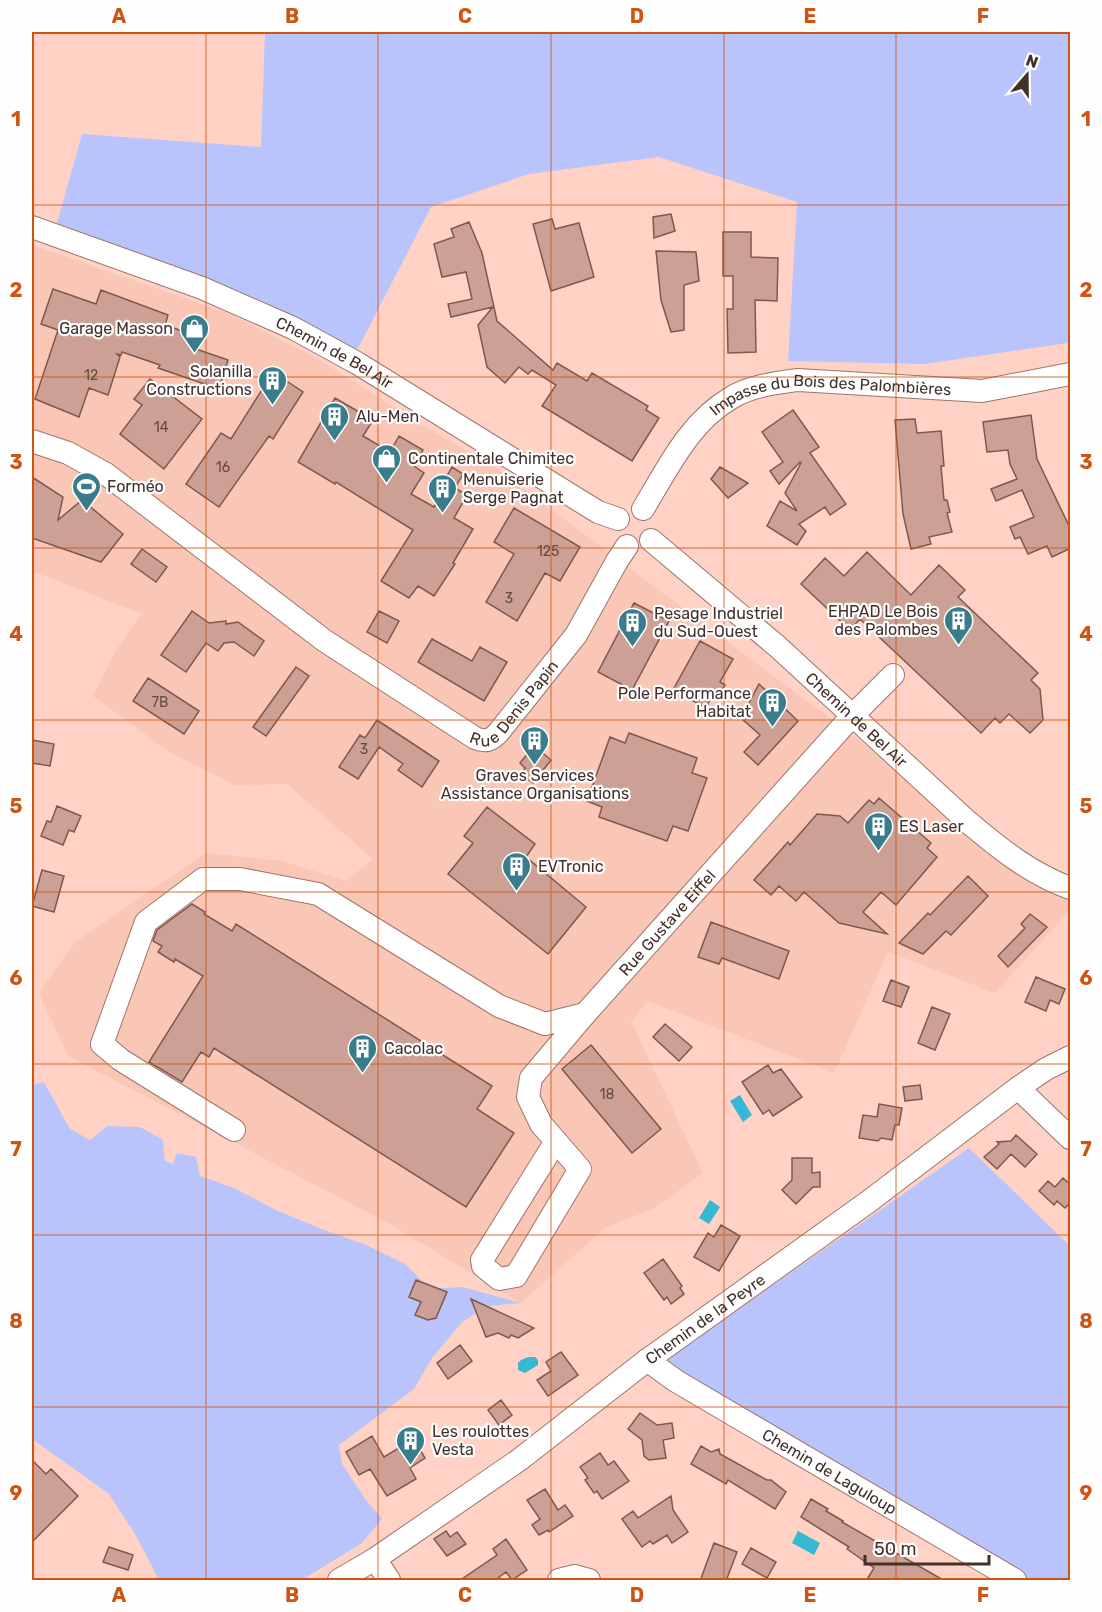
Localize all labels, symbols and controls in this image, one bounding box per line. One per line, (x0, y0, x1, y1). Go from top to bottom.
text: A (112, 4, 127, 28)
text: B (285, 4, 299, 28)
text: C (458, 4, 472, 28)
text: D (630, 4, 644, 28)
text: E (804, 4, 816, 28)
text: F (977, 4, 989, 28)
north arrow (997, 45, 1057, 105)
text: N (1023, 50, 1041, 72)
text: 1 (11, 107, 21, 131)
text: 1 (1081, 107, 1091, 131)
text: 2 (10, 278, 23, 302)
text: 2 (1080, 278, 1093, 302)
shop icon: Garage Masson (178, 312, 210, 354)
street label: Chemin de Bel Air (273, 313, 396, 393)
place label: Garage Masson (59, 319, 173, 338)
place label: Solanilla Constructions (146, 362, 252, 399)
building icon: Solanilla Constructions (257, 364, 289, 406)
house number: 12 (84, 367, 98, 384)
street label: Impasse du Bois des Palombières (706, 371, 952, 420)
building icon: Alu-Men (319, 400, 351, 442)
place label: Alu-Men (356, 407, 419, 426)
house number: 14 (154, 419, 169, 436)
shop icon: Continentale Chimitec (371, 442, 403, 484)
place label: Continentale Chimitec (408, 449, 574, 468)
text: 3 (9, 450, 23, 474)
text: 3 (1079, 450, 1093, 474)
house number: 16 (216, 459, 230, 476)
sports icon: Forméo (70, 470, 102, 512)
place label: Menuiserie Serge Pagnat (463, 470, 563, 507)
building icon: Menuiserie Serge Pagnat (426, 472, 458, 514)
place label: Forméo (107, 477, 164, 496)
house number: 125 (537, 543, 559, 560)
house number: 3 (505, 590, 513, 607)
place label: EHPAD Le Bois des Palombes (828, 602, 938, 639)
place label: Pesage Industriel du Sud-Ouest (654, 604, 783, 641)
building icon: EHPAD Le Bois des Palombes (943, 604, 975, 646)
building icon: Pesage Industriel du Sud-Ouest (617, 606, 649, 648)
text: 4 (9, 622, 23, 646)
text: 4 (1079, 622, 1093, 646)
street label: Rue Denis Papin (467, 657, 562, 750)
street label: Chemin de Bel Air (802, 668, 911, 771)
place label: Pole Performance Habitat (618, 684, 751, 721)
building icon: Pole Performance Habitat (756, 686, 788, 728)
house number: 7B (152, 694, 168, 711)
building icon: Graves Services Assistance Organisations (519, 724, 551, 766)
house number: 3 (360, 741, 368, 758)
place label: Graves Services Assistance Organisations (441, 766, 629, 803)
text: 5 (10, 794, 23, 818)
text: 5 (1080, 794, 1093, 818)
building icon: ES Laser (862, 810, 894, 852)
place label: ES Laser (899, 817, 964, 836)
building icon: EVTronic (501, 850, 533, 892)
place label: EVTronic (538, 857, 604, 876)
street label: Rue Gustave Eiffel (615, 866, 720, 980)
text: 6 (9, 966, 23, 990)
text: 6 (1079, 966, 1093, 990)
building icon: Cacolac (347, 1032, 379, 1074)
place label: Cacolac (384, 1039, 443, 1058)
house number: 18 (600, 1086, 615, 1103)
text: 7 (10, 1137, 22, 1161)
text: 7 (1080, 1137, 1092, 1161)
street label: Chemin de la Peyre (642, 1270, 769, 1368)
text: 8 (9, 1309, 23, 1333)
text: 8 (1079, 1309, 1093, 1333)
place label: Les roulottes Vesta (432, 1422, 529, 1459)
building icon: Les roulottes Vesta (395, 1424, 427, 1466)
street label: Chemin de Laguloup (759, 1425, 900, 1519)
text: 9 (10, 1481, 23, 1505)
text: 9 (1080, 1481, 1093, 1505)
scale bar (865, 1528, 990, 1566)
text: 50 m (874, 1538, 917, 1560)
text: A (112, 1583, 127, 1607)
text: B (285, 1583, 299, 1607)
text: C (458, 1583, 472, 1607)
text: D (630, 1583, 644, 1607)
text: E (804, 1583, 816, 1607)
text: F (977, 1583, 989, 1607)

